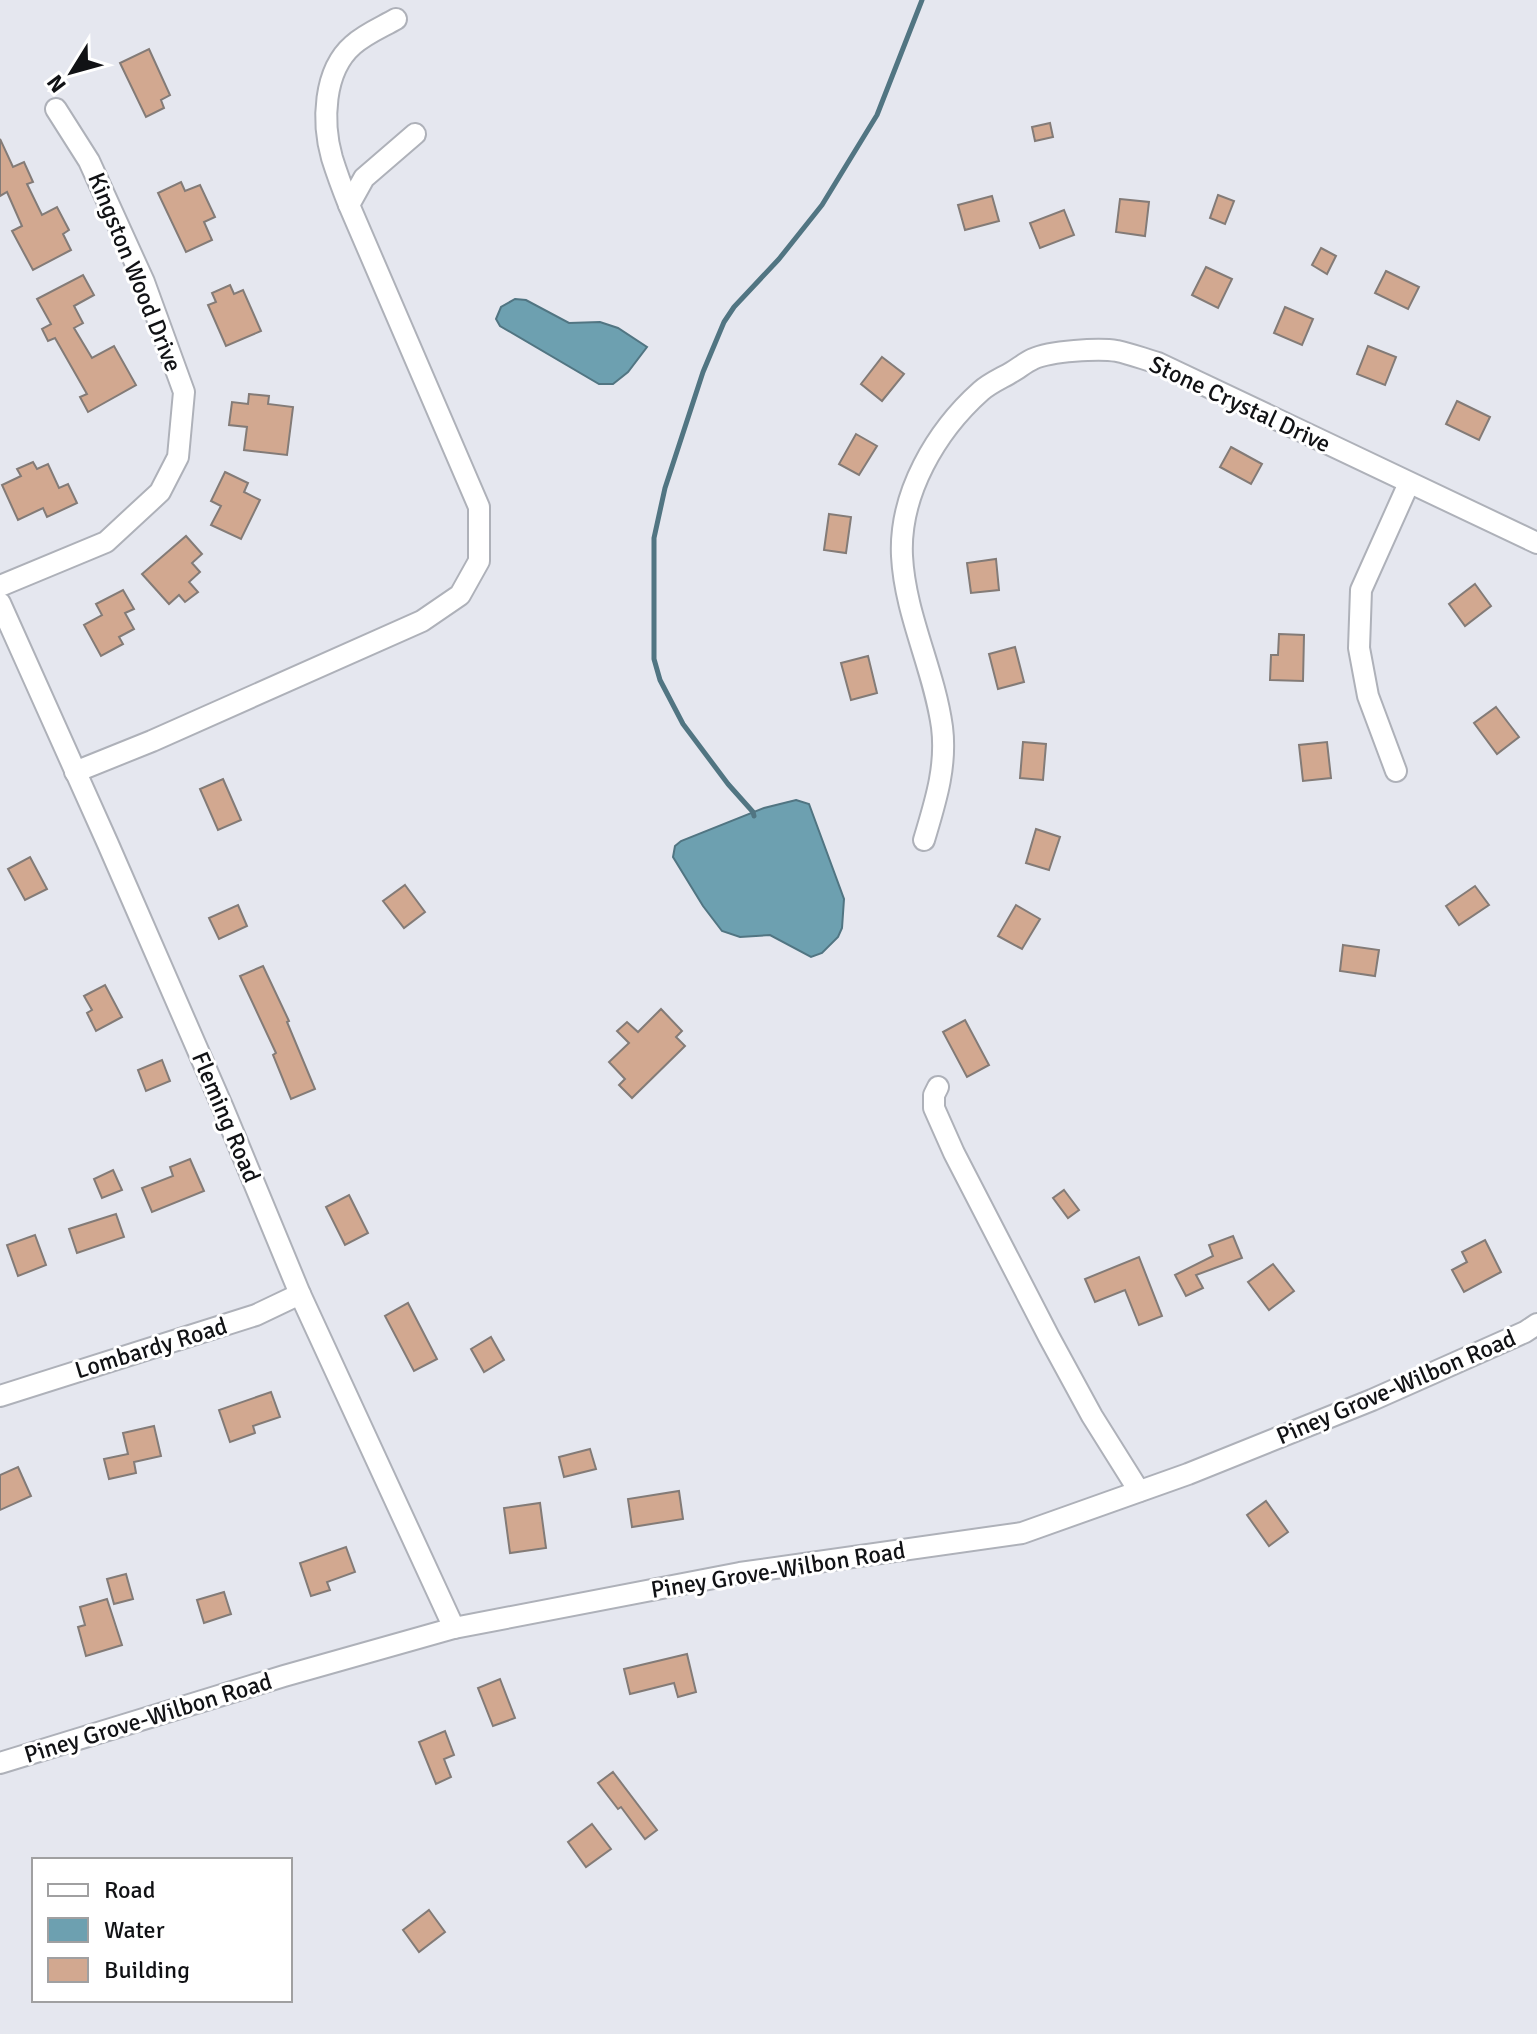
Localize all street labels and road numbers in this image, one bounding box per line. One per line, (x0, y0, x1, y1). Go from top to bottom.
street label: Kingston Wood Drive (81, 168, 189, 376)
street label: Stone Crystal Drive (1145, 349, 1335, 459)
street label: Fleming Road (185, 1047, 267, 1187)
street label: Lombardy Road (71, 1311, 231, 1385)
street label: Piney Grove-Wilbon Road (1272, 1323, 1520, 1451)
street label: Piney Grove-Wilbon Road (649, 1535, 907, 1605)
street label: Piney Grove-Wilbon Road (21, 1666, 275, 1770)

